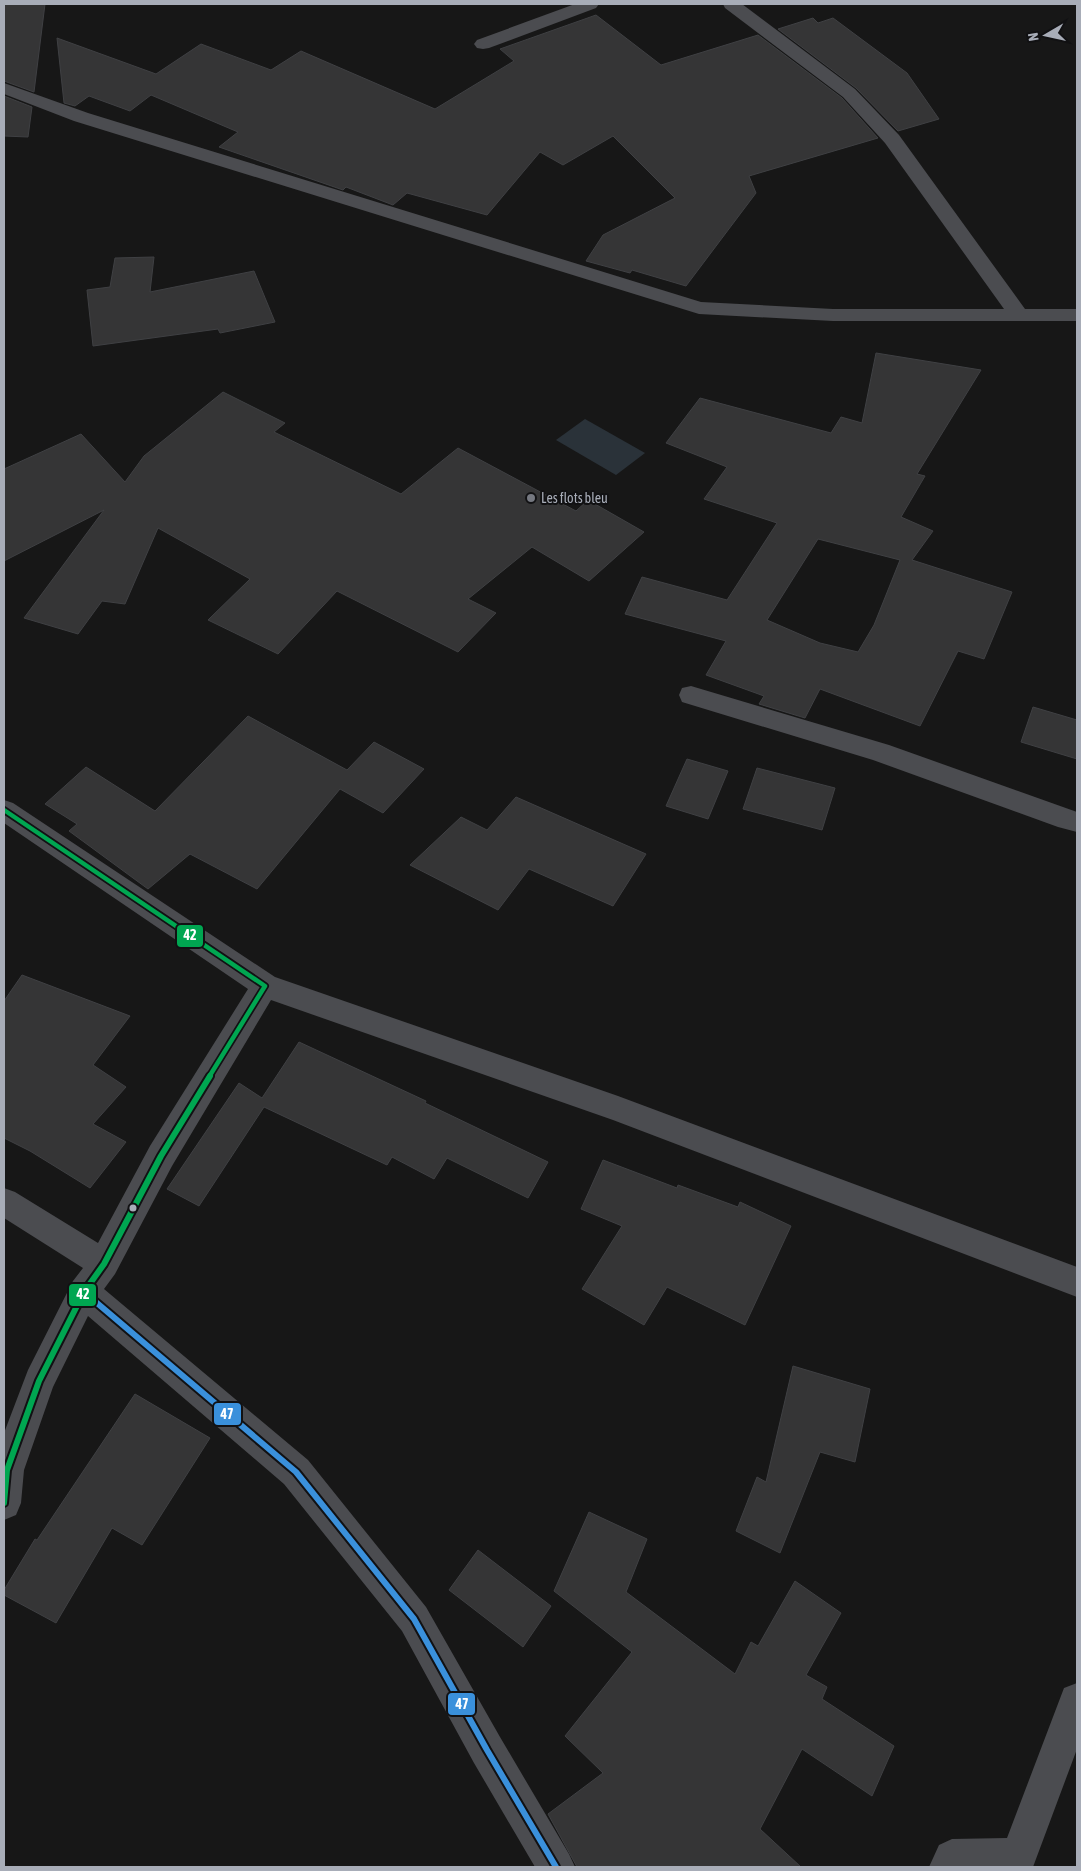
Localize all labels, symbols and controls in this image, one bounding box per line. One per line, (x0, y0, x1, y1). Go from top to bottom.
north arrow (1021, 10, 1071, 60)
text: N (1025, 32, 1042, 42)
place label: Les flots bleu (541, 490, 608, 506)
marker: Les flots bleu (525, 492, 537, 504)
line badge: 42 (176, 924, 204, 948)
text: 42 (182, 927, 197, 943)
unlabelled marker (128, 1203, 138, 1213)
line badge: 42 (68, 1283, 97, 1307)
text: 42 (75, 1286, 90, 1302)
line badge: 47 (213, 1402, 242, 1426)
text: 47 (219, 1406, 234, 1422)
line badge: 47 (447, 1692, 476, 1716)
text: 47 (454, 1696, 469, 1712)

